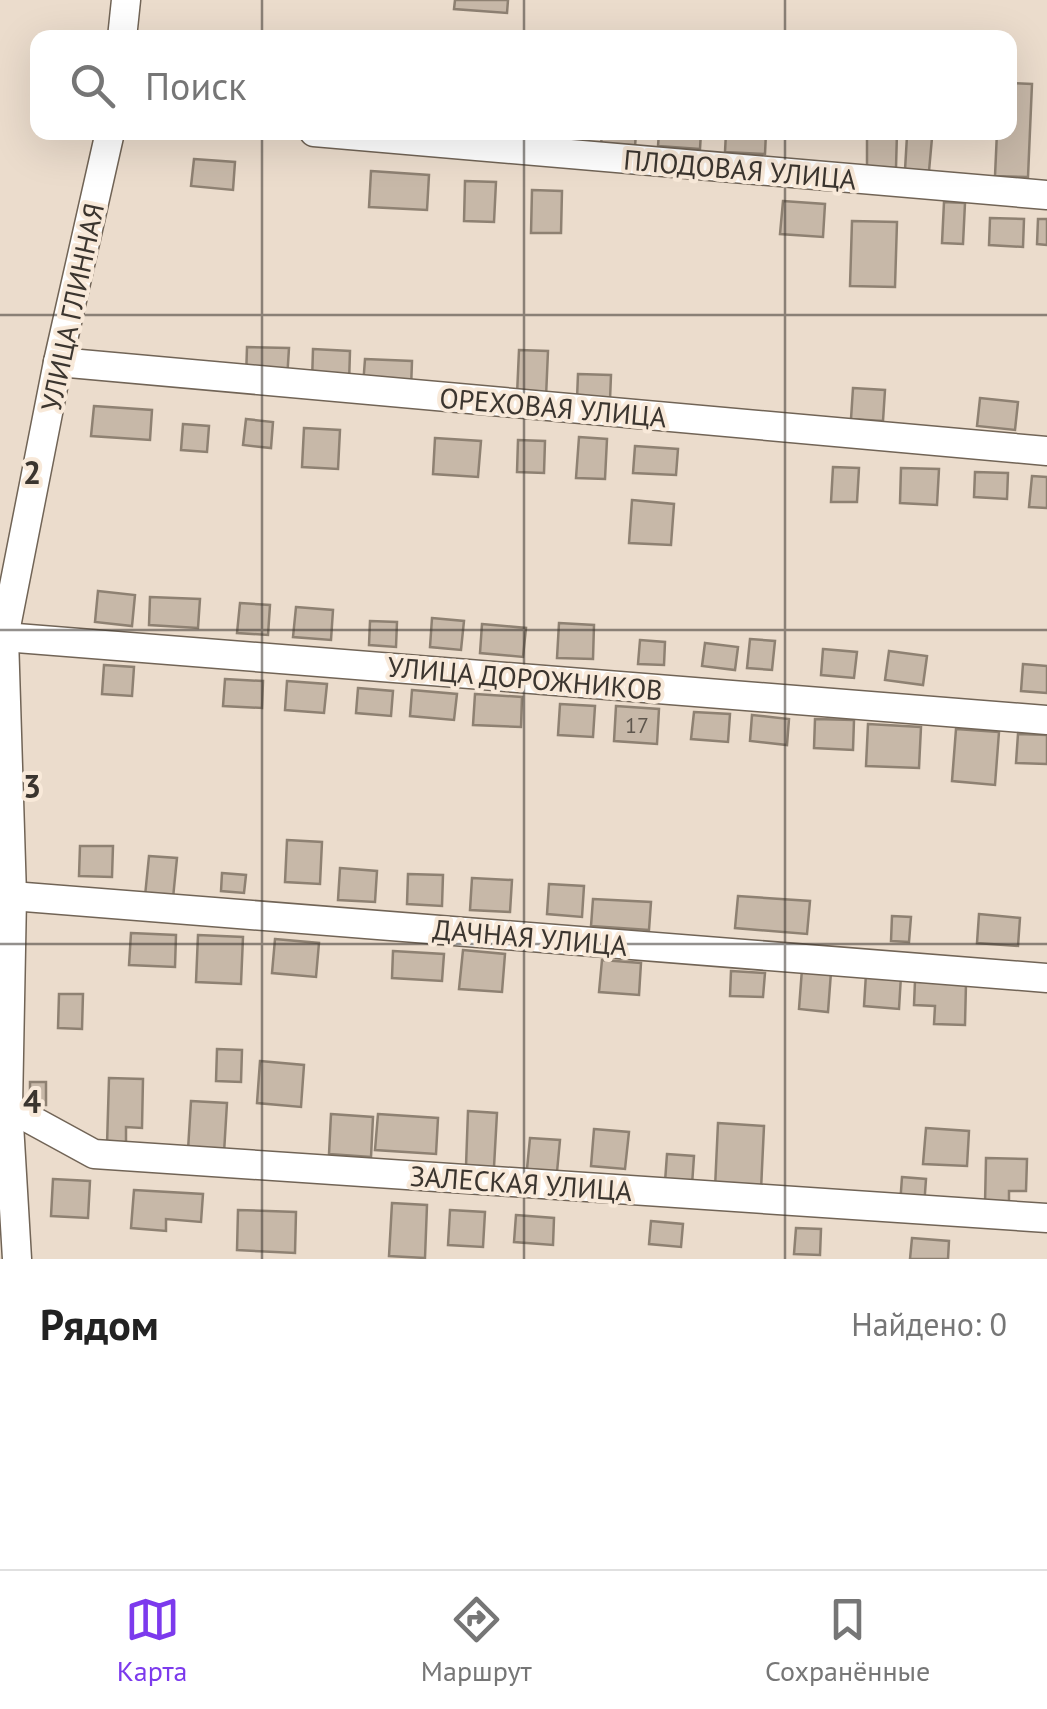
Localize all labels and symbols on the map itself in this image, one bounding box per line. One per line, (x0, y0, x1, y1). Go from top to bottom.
street label: ПЛОДОВАЯ УЛИЦА (622, 140, 859, 198)
street label: УЛИЦА ГЛИННАЯ (32, 200, 112, 414)
street label: ОРЕХОВАЯ УЛИЦА (438, 379, 669, 435)
text: 2 (23, 451, 41, 493)
street label: УЛИЦА ДОРОЖНИКОВ (386, 648, 664, 708)
house number: 17 (625, 711, 649, 739)
text: 3 (23, 765, 41, 807)
street label: ДАЧНАЯ УЛИЦА (431, 910, 629, 964)
text: 4 (23, 1080, 41, 1122)
street label: ЗАЛЕСКАЯ УЛИЦА (409, 1157, 634, 1209)

